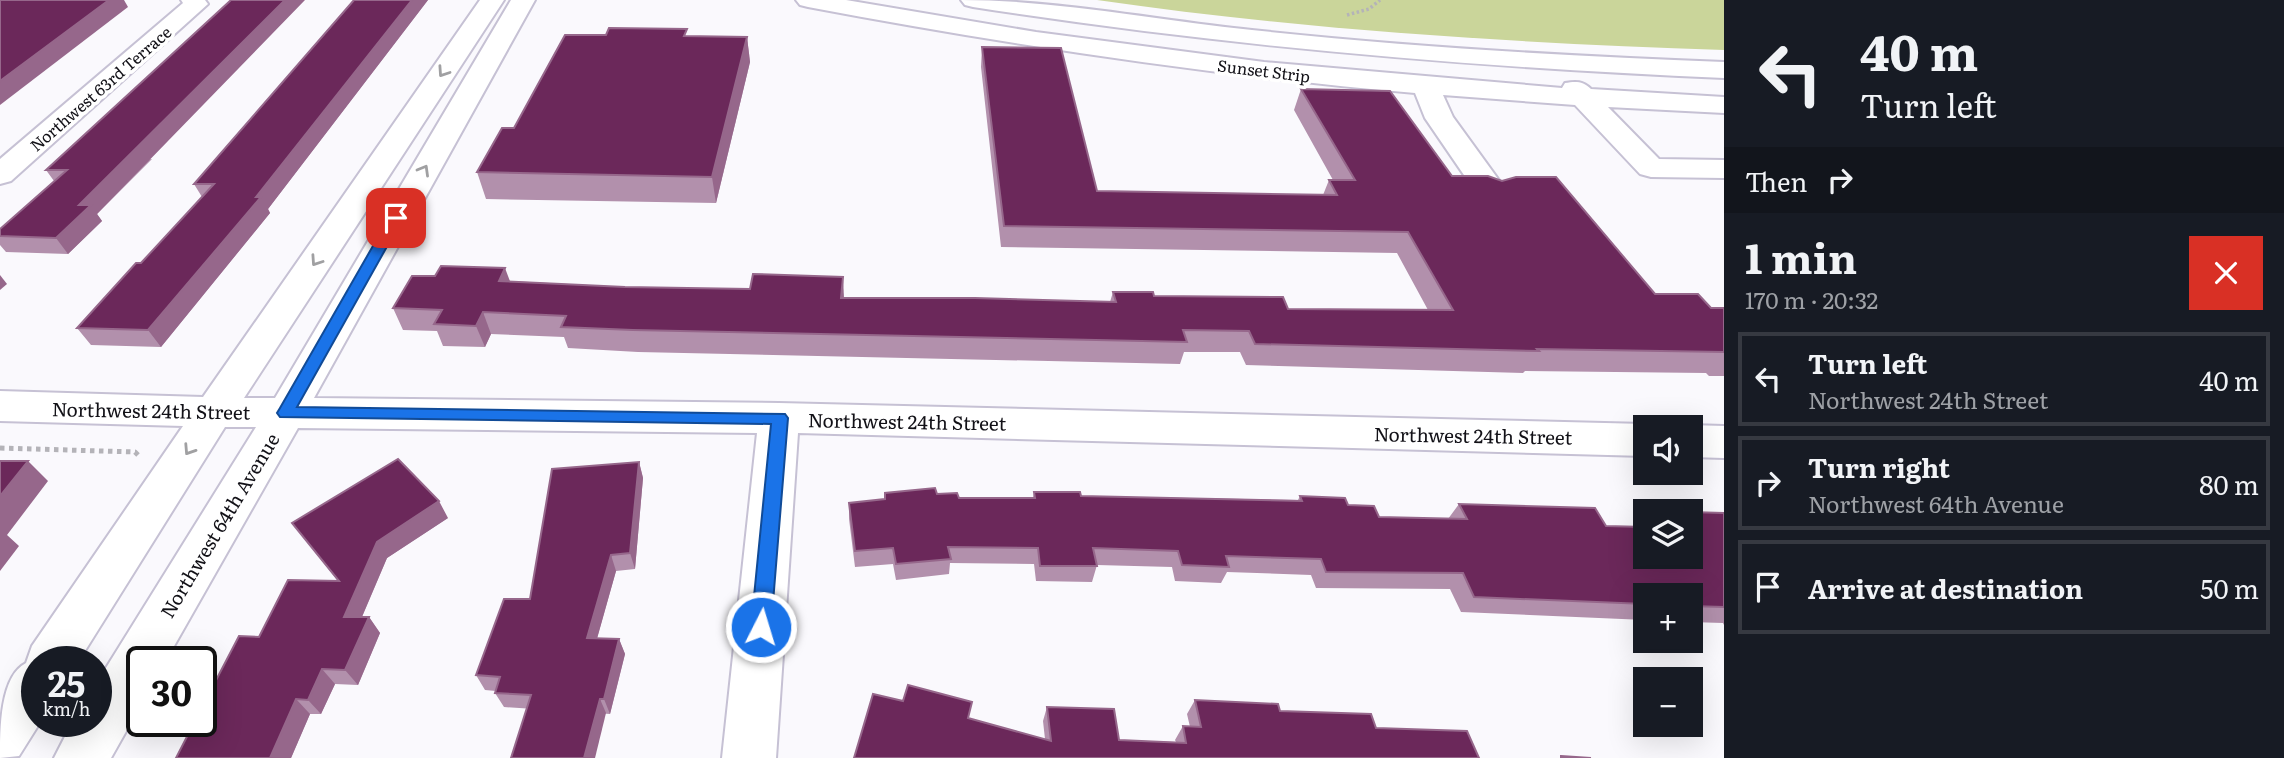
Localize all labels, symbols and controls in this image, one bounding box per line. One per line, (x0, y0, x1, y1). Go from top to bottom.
text: 40 m (1860, 13, 1978, 86)
street label: Northwest 63rd Terrace (24, 20, 176, 156)
icon: left (1745, 28, 1836, 119)
street label: Sunset Strip (1216, 52, 1312, 88)
one-way arrow (439, 64, 451, 77)
text: Turn left (1860, 80, 1997, 128)
text: Then (1745, 161, 1807, 200)
icon: right (1821, 161, 1859, 199)
one-way arrow (416, 164, 429, 177)
pin (366, 188, 426, 248)
icon: arrive (377, 199, 415, 237)
text: 1 min (1745, 225, 1857, 287)
button: close (2189, 236, 2263, 310)
one-way arrow (312, 253, 324, 266)
text: 170 m · 20:32 (1745, 282, 1878, 316)
text: Turn left (1808, 343, 1927, 382)
icon: left (1749, 360, 1787, 398)
text: 40 m (2199, 360, 2259, 399)
text: Northwest 24th Street (1808, 382, 2048, 416)
street label: Northwest 24th Street (52, 394, 251, 426)
street label: Northwest 24th Street (808, 405, 1007, 437)
map controls (1633, 415, 1703, 737)
button: sound (1633, 415, 1703, 485)
street label: Northwest 24th Street (1374, 419, 1573, 451)
street label: Northwest 64th Avenue (153, 427, 285, 623)
one-way arrow (185, 442, 198, 455)
text: Turn right (1808, 447, 1950, 486)
icon: right (1749, 464, 1787, 502)
text: 80 m (2199, 464, 2259, 503)
text: Northwest 64th Avenue (1808, 486, 2064, 520)
button: layers (1633, 499, 1703, 569)
icon: arrive (1749, 568, 1787, 606)
text: Arrive at destination (1808, 568, 2083, 607)
text: 50 m (2200, 568, 2259, 607)
button: + (1633, 583, 1703, 653)
position arrow (724, 590, 798, 664)
speed limit sign: 30 (126, 646, 217, 737)
text: 25 (48, 656, 85, 708)
button: − (1633, 667, 1703, 737)
text: km/h (43, 695, 90, 722)

